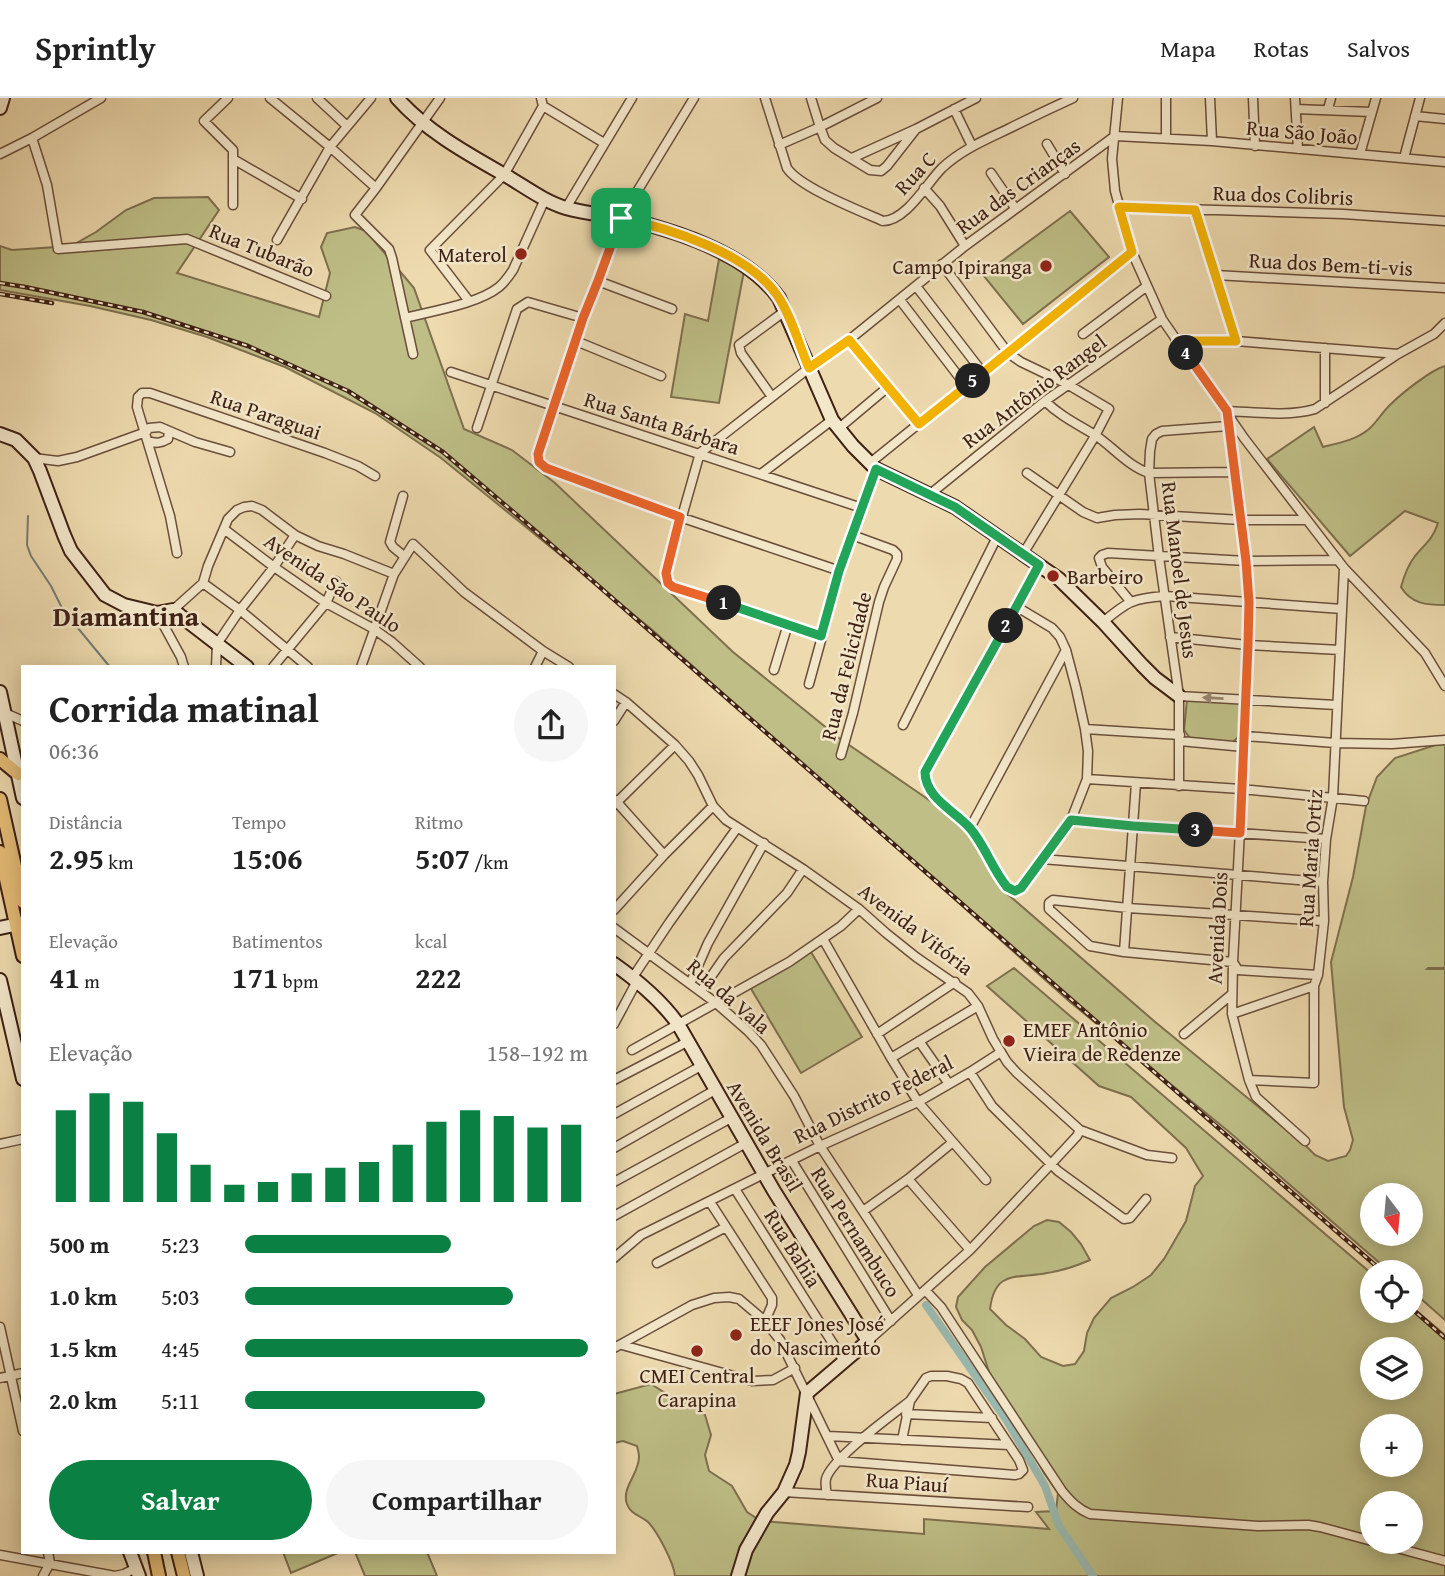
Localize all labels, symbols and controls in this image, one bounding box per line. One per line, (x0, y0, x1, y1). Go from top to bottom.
text: Sprintly (35, 24, 156, 72)
text: Mapa (1160, 31, 1216, 66)
text: Rotas (1254, 31, 1309, 66)
text: Salvos (1347, 31, 1410, 66)
street label: Rua São João (1245, 112, 1359, 152)
street label: Rua das Crianças (949, 130, 1087, 242)
street label: Rua C (887, 144, 943, 202)
street label: Rua dos Colibris (1212, 177, 1354, 213)
pin (591, 188, 651, 248)
icon: arrive (602, 199, 640, 237)
street label: Rua Tubarão (205, 215, 319, 285)
place label: Materol (438, 239, 507, 270)
street label: Rua dos Bem-ti-vis (1248, 244, 1414, 284)
marker: Materol (513, 246, 529, 262)
place label: Campo Ipiranga (893, 251, 1032, 282)
marker: Campo Ipiranga (1038, 258, 1054, 274)
street label: Rua Antônio Rangel (955, 326, 1113, 456)
pin: 4 (1168, 336, 1204, 370)
text: 4 (1181, 338, 1190, 366)
pin: 5 (956, 364, 990, 398)
text: 5 (968, 366, 977, 394)
street label: Rua Paraguai (206, 381, 326, 447)
street label: Rua Santa Bárbara (580, 383, 744, 463)
street label: Rua Manoel de Jesus (1154, 480, 1206, 660)
street label: Avenida São Paulo (258, 526, 408, 640)
place label: Barbeiro (1067, 561, 1143, 592)
marker: Barbeiro (1045, 568, 1061, 584)
pin: 1 (706, 586, 742, 620)
text: 1 (719, 588, 728, 616)
street label: Rua da Felicidade (813, 588, 879, 744)
district label: Diamantina (53, 595, 200, 636)
pin: 2 (988, 608, 1024, 644)
text: 2 (1001, 611, 1010, 639)
text: Corrida matinal (49, 680, 319, 736)
button: share (514, 688, 588, 762)
one-way arrow (1201, 692, 1223, 703)
text: 06:36 (49, 734, 99, 767)
street label: Rua Maria Ortiz (1290, 788, 1330, 928)
text: Distância (49, 808, 123, 836)
text: Tempo (232, 808, 286, 836)
text: Ritmo (415, 808, 463, 836)
pin: 3 (1178, 812, 1214, 848)
text: 3 (1191, 815, 1200, 843)
text: 2.95 (49, 836, 104, 880)
text: 15:06 (232, 836, 303, 880)
text: 5:07 (415, 836, 470, 880)
text: km (104, 848, 133, 876)
text: /km (470, 848, 508, 876)
street label: Avenida Dois (1199, 871, 1235, 985)
street label: Avenida Vitória (852, 875, 980, 983)
text: Elevação (49, 927, 118, 955)
text: Batimentos (232, 927, 323, 955)
text: kcal (415, 927, 447, 955)
street label: Rua da Vala (680, 951, 778, 1041)
text: 41 (49, 955, 80, 999)
text: 171 (232, 955, 279, 999)
text: 222 (415, 955, 462, 999)
text: m (80, 967, 100, 995)
text: bpm (279, 967, 318, 995)
place label: EMEF Antônio Vieira de Redenze (1023, 1014, 1181, 1069)
marker: EMEF Antônio Vieira de Redenze (1001, 1033, 1017, 1049)
text: Elevação (49, 1036, 133, 1069)
text: 158–192 m (487, 1036, 588, 1069)
street label: Rua Distrito Federal (788, 1047, 958, 1151)
street label: Avenida Brasil (719, 1074, 811, 1198)
street label: Rua Pernambuco (803, 1161, 909, 1303)
north arrow (1360, 1183, 1423, 1246)
map controls (1360, 1183, 1423, 1554)
street label: Rua Bahia (757, 1203, 829, 1293)
text: 500 m (49, 1228, 110, 1261)
text: 5:23 (161, 1228, 200, 1261)
button: locate (1360, 1260, 1423, 1323)
text: 1.0 km (49, 1280, 117, 1313)
text: 5:03 (161, 1280, 200, 1313)
place label: EEEF Jones José do Nascimento (750, 1308, 884, 1363)
marker: EEEF Jones José do Nascimento (728, 1327, 744, 1343)
text: 1.5 km (49, 1332, 117, 1365)
text: 4:45 (161, 1332, 200, 1365)
button: layers (1360, 1337, 1423, 1400)
marker: CMEI Central Carapina (689, 1343, 705, 1359)
place label: CMEI Central Carapina (639, 1360, 755, 1415)
text: 2.0 km (49, 1384, 117, 1417)
text: 5:11 (161, 1384, 200, 1417)
button: + (1360, 1414, 1423, 1477)
button: Salvar (49, 1460, 312, 1540)
button: Compartilhar (326, 1460, 588, 1540)
street label: Rua Piauí (865, 1464, 950, 1500)
button: − (1360, 1491, 1423, 1554)

